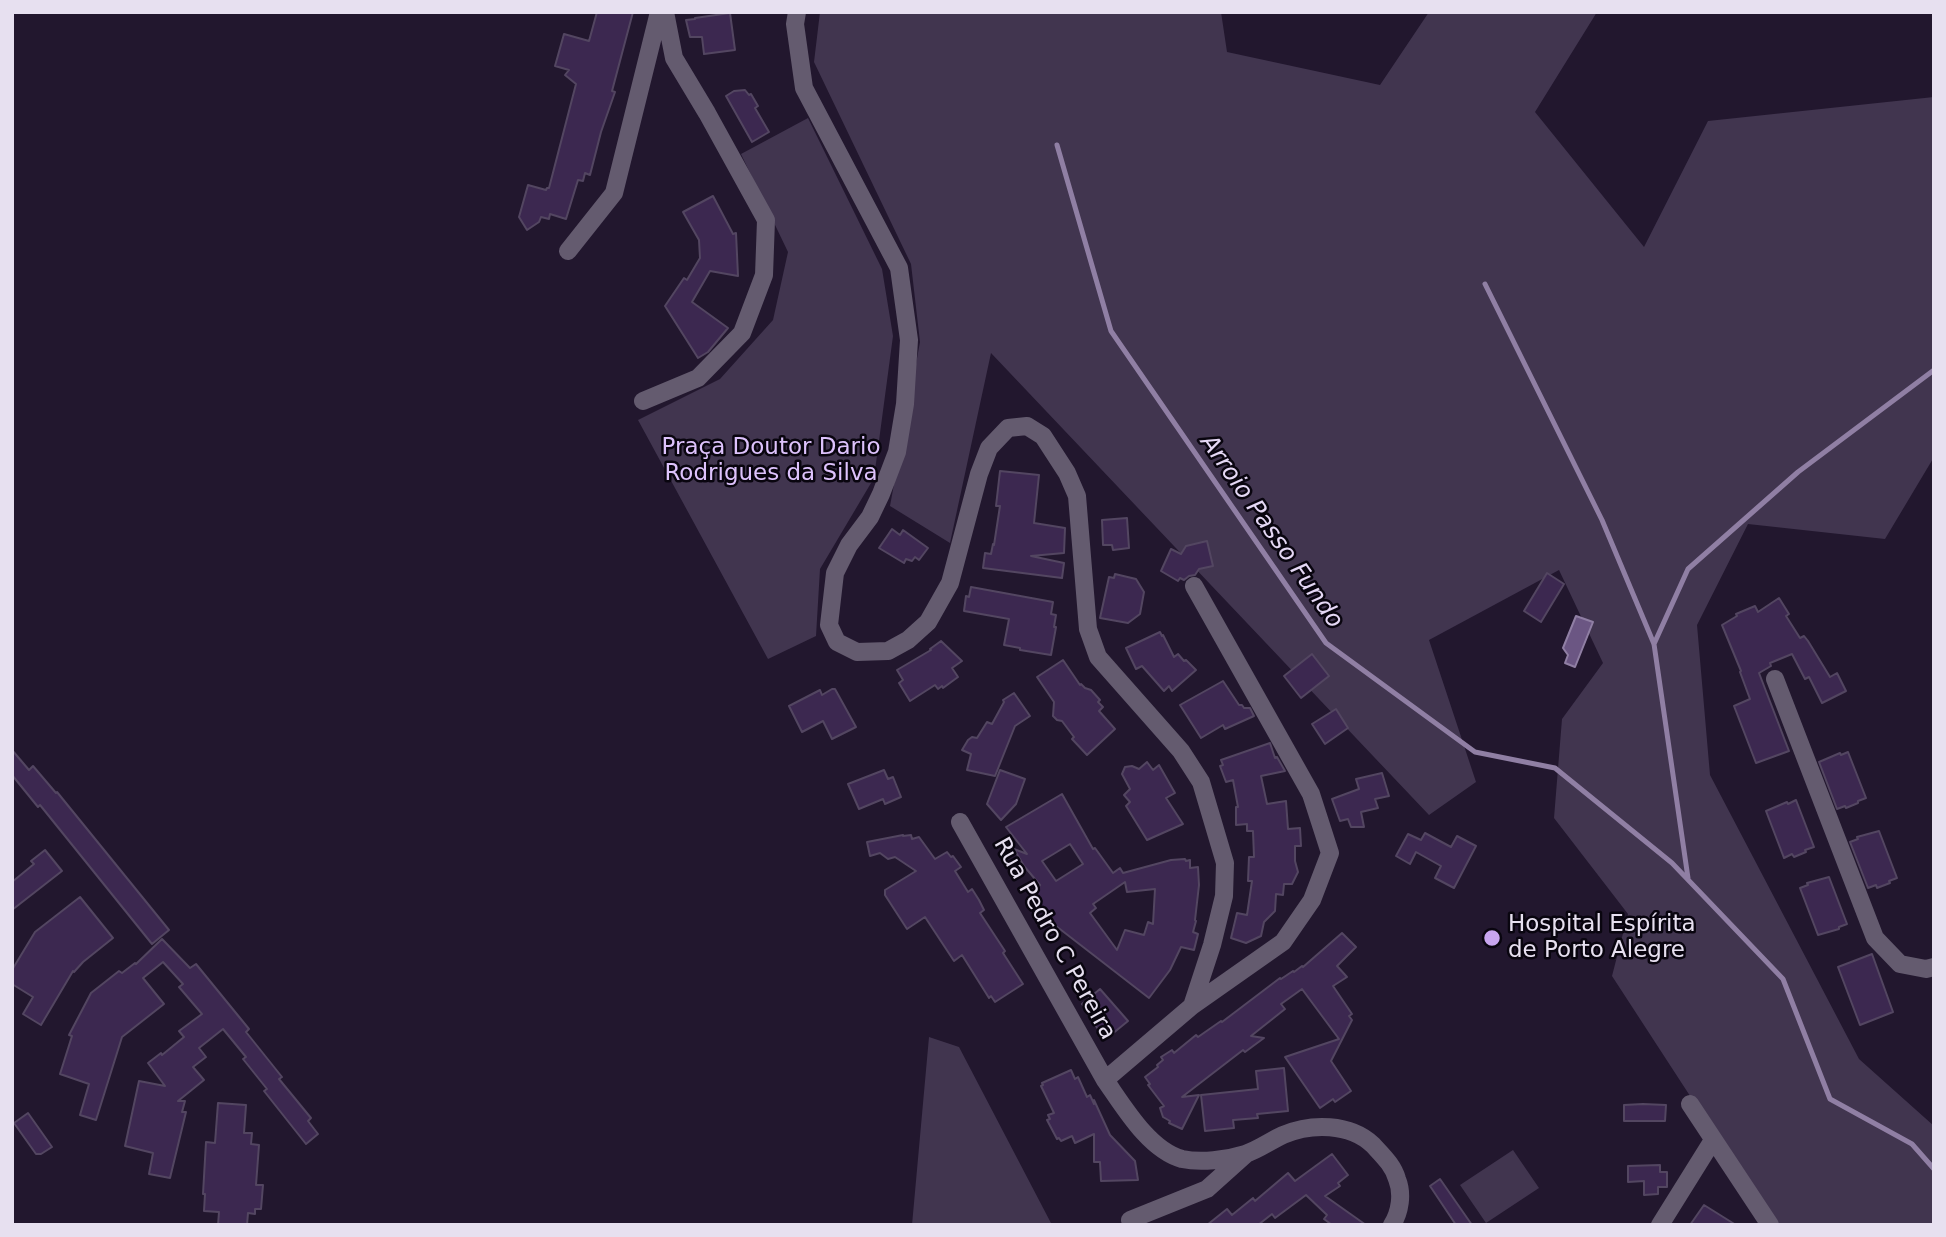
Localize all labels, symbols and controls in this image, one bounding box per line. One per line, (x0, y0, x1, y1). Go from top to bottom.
water label: Arroio Passo Fundo (1193, 430, 1349, 634)
park label: Praça Doutor Dario Rodrigues da Silva (661, 434, 881, 488)
street label: Rua Pedro C Pereira (987, 833, 1121, 1045)
place label: Hospital Espírita de Porto Alegre (1508, 911, 1696, 965)
marker: Hospital Espírita de Porto Alegre (1482, 928, 1502, 948)

